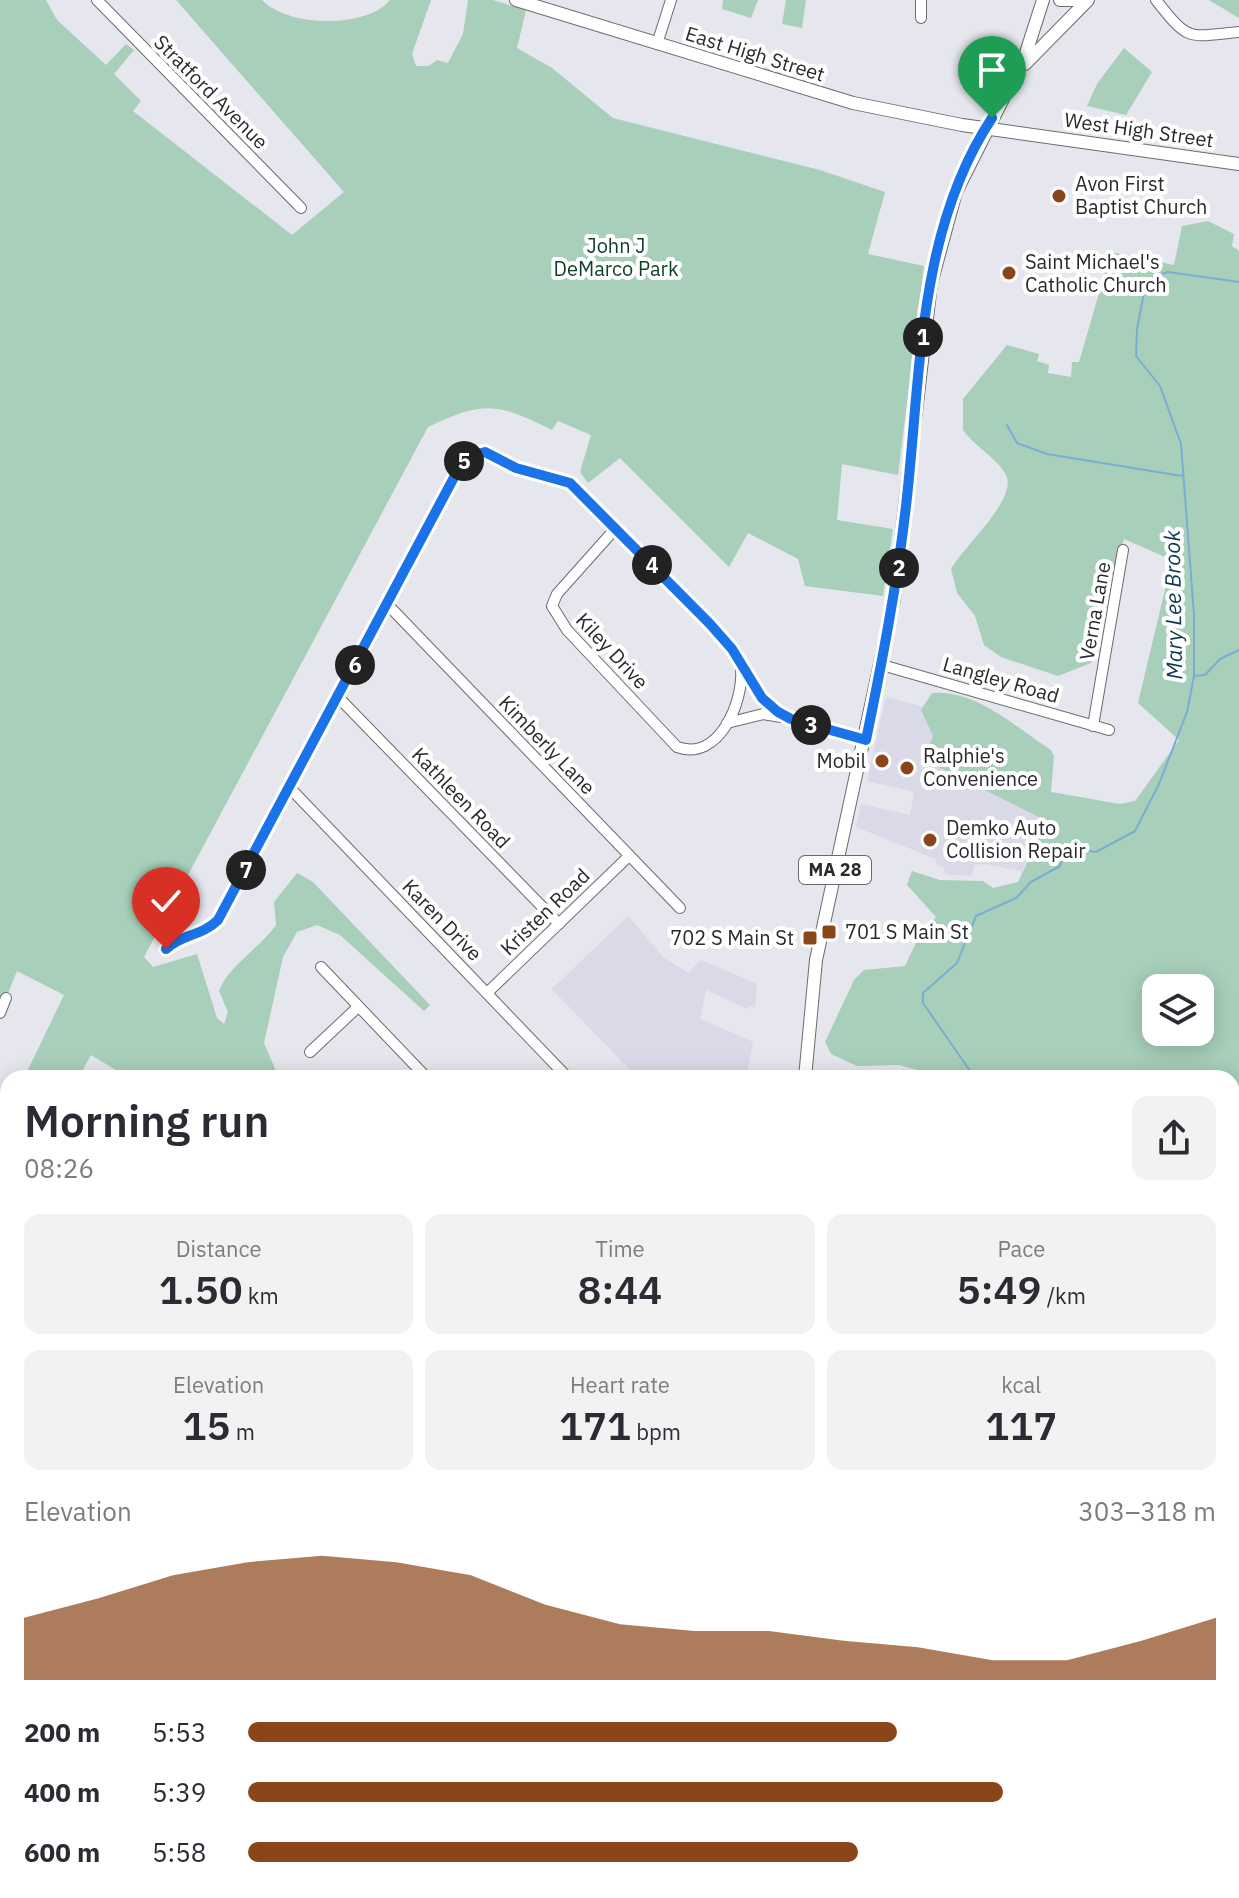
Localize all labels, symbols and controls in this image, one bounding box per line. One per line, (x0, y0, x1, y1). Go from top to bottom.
street label: East High Street (682, 20, 828, 88)
street label: Stratford Avenue (148, 29, 274, 155)
pin (958, 36, 1026, 118)
icon: arrive (970, 48, 1014, 92)
street label: West High Street (1063, 106, 1215, 153)
place label: Avon First Baptist Church (1075, 170, 1207, 220)
marker: Avon First Baptist Church (1050, 187, 1068, 205)
park label: John J DeMarco Park (554, 232, 679, 282)
place label: Saint Michael's Catholic Church (1025, 248, 1167, 298)
marker: Saint Michael's Catholic Church (1000, 264, 1018, 282)
pin: 1 (903, 317, 943, 357)
text: 1 (916, 322, 930, 351)
pin: 5 (444, 441, 484, 481)
text: 5 (457, 446, 471, 475)
water label: Mary Lee Brook (1157, 529, 1188, 680)
pin: 4 (632, 545, 672, 585)
pin: 2 (879, 548, 919, 588)
text: 4 (645, 550, 659, 579)
text: 2 (892, 553, 906, 582)
street label: Verna Lane (1073, 559, 1116, 662)
street label: Kiley Drive (570, 607, 655, 695)
pin: 6 (335, 645, 375, 685)
text: 6 (348, 650, 362, 679)
street label: Langley Road (940, 650, 1062, 709)
street label: Kimberly Lane (493, 689, 602, 800)
pin: 3 (791, 705, 831, 745)
text: 3 (804, 710, 818, 739)
street label: Kathleen Road (406, 741, 517, 854)
place label: Ralphie's Convenience (923, 742, 1038, 792)
place label: Mobil (817, 747, 866, 774)
marker: Mobil (873, 752, 891, 770)
marker: Ralphie's Convenience (898, 759, 916, 777)
place label: Demko Auto Collision Repair (946, 814, 1086, 864)
marker: Demko Auto Collision Repair (921, 831, 939, 849)
pin: 7 (226, 850, 266, 890)
text: 7 (239, 855, 253, 884)
road number: MA 28 (799, 856, 871, 884)
street label: Kristen Road (494, 862, 595, 961)
pin (132, 867, 200, 949)
street label: Karen Drive (397, 873, 488, 966)
icon: check (144, 879, 188, 923)
place label: 701 S Main St (845, 918, 969, 945)
marker: 701 S Main St (820, 923, 838, 941)
place label: 702 S Main St (670, 924, 794, 951)
marker: 702 S Main St (801, 929, 819, 947)
map controls (1142, 974, 1214, 1046)
button: layers (1142, 974, 1214, 1046)
text: Morning run (24, 1092, 269, 1149)
button: share (1132, 1096, 1216, 1180)
text: 08:26 (24, 1151, 94, 1185)
text: Distance (176, 1234, 262, 1263)
text: Time (595, 1234, 645, 1263)
text: Pace (997, 1234, 1045, 1263)
text: 1.50 (159, 1263, 243, 1315)
text: 8:44 (578, 1263, 662, 1315)
text: 5:49 (957, 1263, 1042, 1315)
text: km (243, 1281, 279, 1310)
text: /km (1042, 1281, 1086, 1310)
text: Elevation (173, 1370, 264, 1399)
text: Heart rate (570, 1370, 670, 1399)
text: kcal (1001, 1370, 1041, 1399)
text: 15 (182, 1399, 230, 1451)
text: 171 (559, 1399, 631, 1451)
text: 117 (985, 1399, 1057, 1451)
text: m (230, 1417, 255, 1446)
text: bpm (631, 1417, 681, 1446)
text: Elevation (24, 1494, 132, 1528)
text: 303–318 m (1078, 1494, 1216, 1528)
text: 200 m (24, 1715, 100, 1749)
text: 5:53 (152, 1715, 206, 1749)
text: 400 m (24, 1775, 100, 1809)
text: 5:39 (152, 1775, 206, 1809)
text: 600 m (24, 1835, 100, 1869)
text: 5:58 (152, 1835, 206, 1869)

